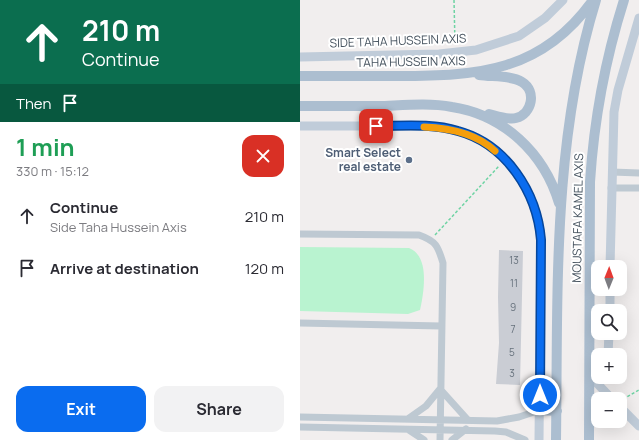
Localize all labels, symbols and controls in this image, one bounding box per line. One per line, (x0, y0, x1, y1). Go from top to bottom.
text: 210 m (82, 11, 160, 49)
icon: ahead (16, 16, 68, 68)
street label: SIDE TAHA HUSSEIN AXIS (329, 30, 467, 51)
text: Continue (82, 47, 160, 71)
street label: TAHA HUSSEIN AXIS (356, 52, 466, 71)
icon: arrive (59, 92, 81, 114)
text: Then (16, 93, 51, 114)
pin (359, 109, 393, 143)
icon: arrive (365, 115, 387, 137)
text: 1 min (16, 130, 75, 163)
button: close (242, 135, 284, 177)
place label: Smart Select real estate (325, 144, 401, 175)
street label: MOUSTAFA KAMEL AXIS (568, 153, 587, 283)
marker: Smart Select real estate (404, 155, 414, 165)
text: 330 m · 15:12 (16, 162, 89, 180)
text: Continue (50, 197, 118, 218)
icon: ahead (16, 205, 38, 227)
text: 210 m (245, 206, 284, 227)
text: Side Taha Hussein Axis (50, 218, 187, 236)
house number: 13 (509, 253, 519, 267)
icon: arrive (16, 257, 38, 279)
text: Arrive at destination (50, 258, 199, 279)
text: 120 m (245, 258, 284, 279)
north arrow (591, 260, 627, 296)
map controls (591, 260, 627, 428)
house number: 11 (510, 276, 518, 290)
house number: 9 (510, 300, 516, 314)
button: search (591, 304, 627, 340)
house number: 7 (510, 322, 516, 336)
house number: 5 (509, 345, 515, 359)
button: + (591, 348, 627, 384)
house number: 3 (509, 366, 515, 380)
position arrow (519, 374, 561, 416)
button: Exit (16, 386, 146, 432)
button: Share (154, 386, 284, 432)
button: − (591, 392, 627, 428)

